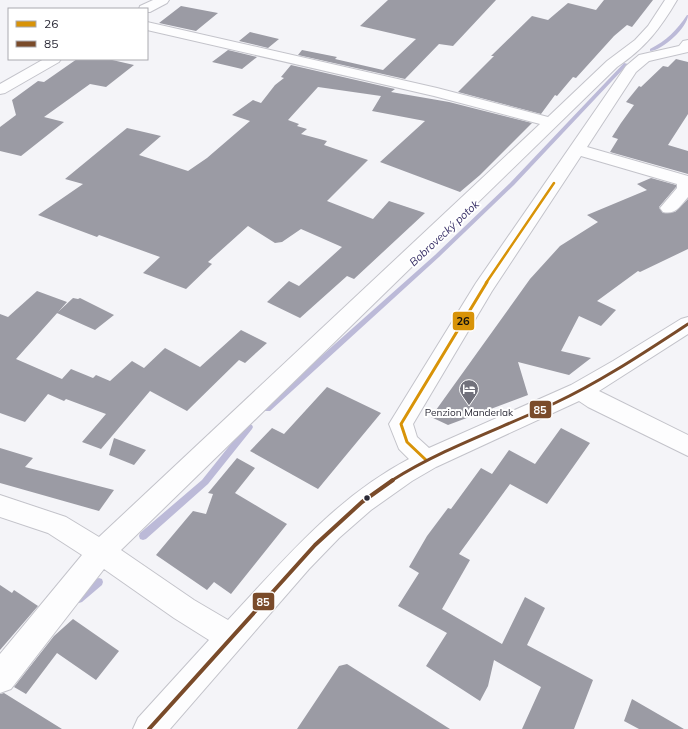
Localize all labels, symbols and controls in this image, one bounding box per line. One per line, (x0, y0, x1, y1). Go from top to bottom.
legend (8, 8, 148, 60)
text: 26 (44, 16, 58, 31)
text: 85 (44, 36, 58, 51)
water label: Bobrovecký potok (406, 197, 482, 269)
line badge: 26 (452, 311, 475, 331)
text: 26 (456, 314, 470, 328)
hotel icon: Penzion Manderlak (458, 378, 480, 406)
line badge: 85 (529, 400, 552, 419)
text: 85 (533, 403, 547, 417)
place label: Penzion Manderlak (425, 406, 514, 419)
unlabelled marker (362, 493, 372, 503)
line badge: 85 (252, 592, 275, 611)
text: 85 (256, 595, 270, 609)

